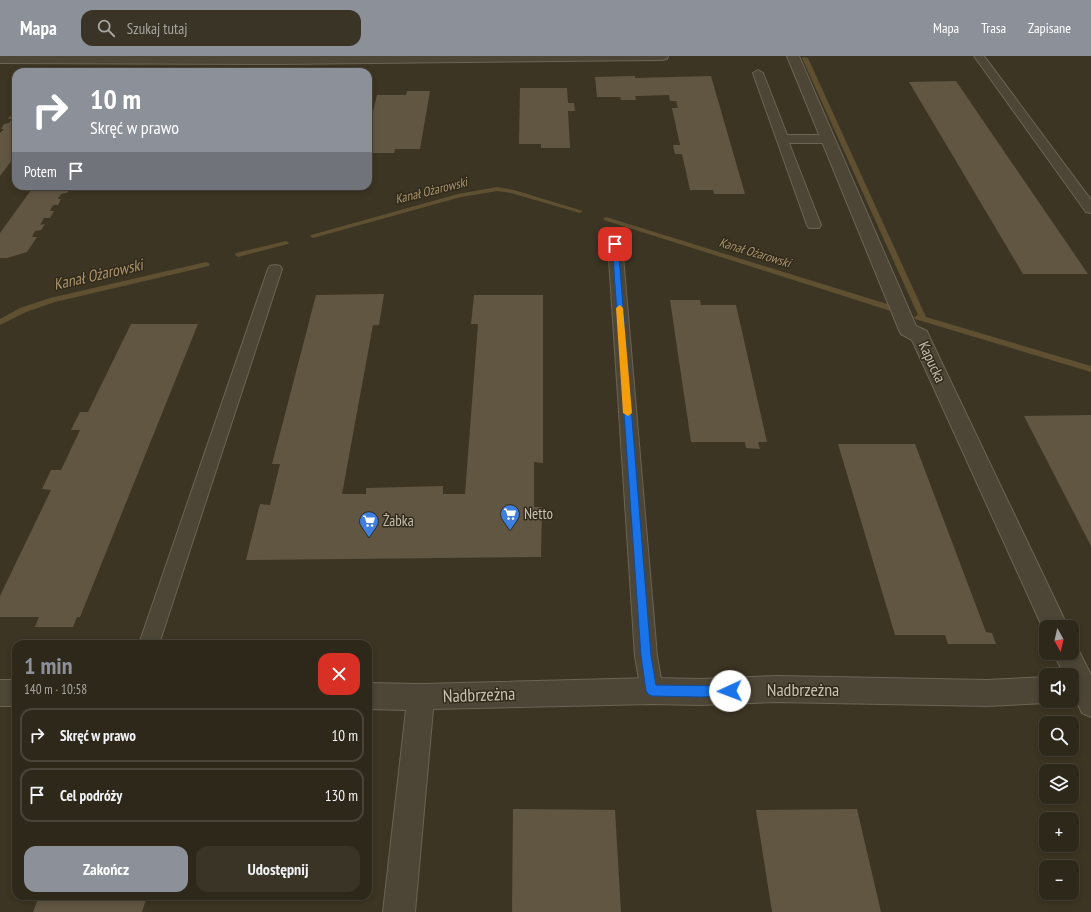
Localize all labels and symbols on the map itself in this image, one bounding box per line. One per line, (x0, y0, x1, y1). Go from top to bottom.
water label: Kanał Ożarowski (393, 173, 471, 208)
pin (598, 227, 632, 261)
water label: Kanał Ożarowski (717, 234, 795, 272)
water label: Kanał Ożarowski (51, 253, 147, 294)
street label: Kapucka (915, 338, 950, 385)
supermarket icon: Netto (499, 503, 521, 531)
place label: Netto (524, 504, 553, 523)
supermarket icon: Żabka (358, 510, 380, 538)
place label: Żabka (383, 511, 414, 530)
north arrow (1039, 620, 1079, 660)
position arrow (709, 670, 751, 712)
street label: Nadbrzeżna (767, 678, 839, 701)
street label: Nadbrzeżna (442, 682, 516, 707)

